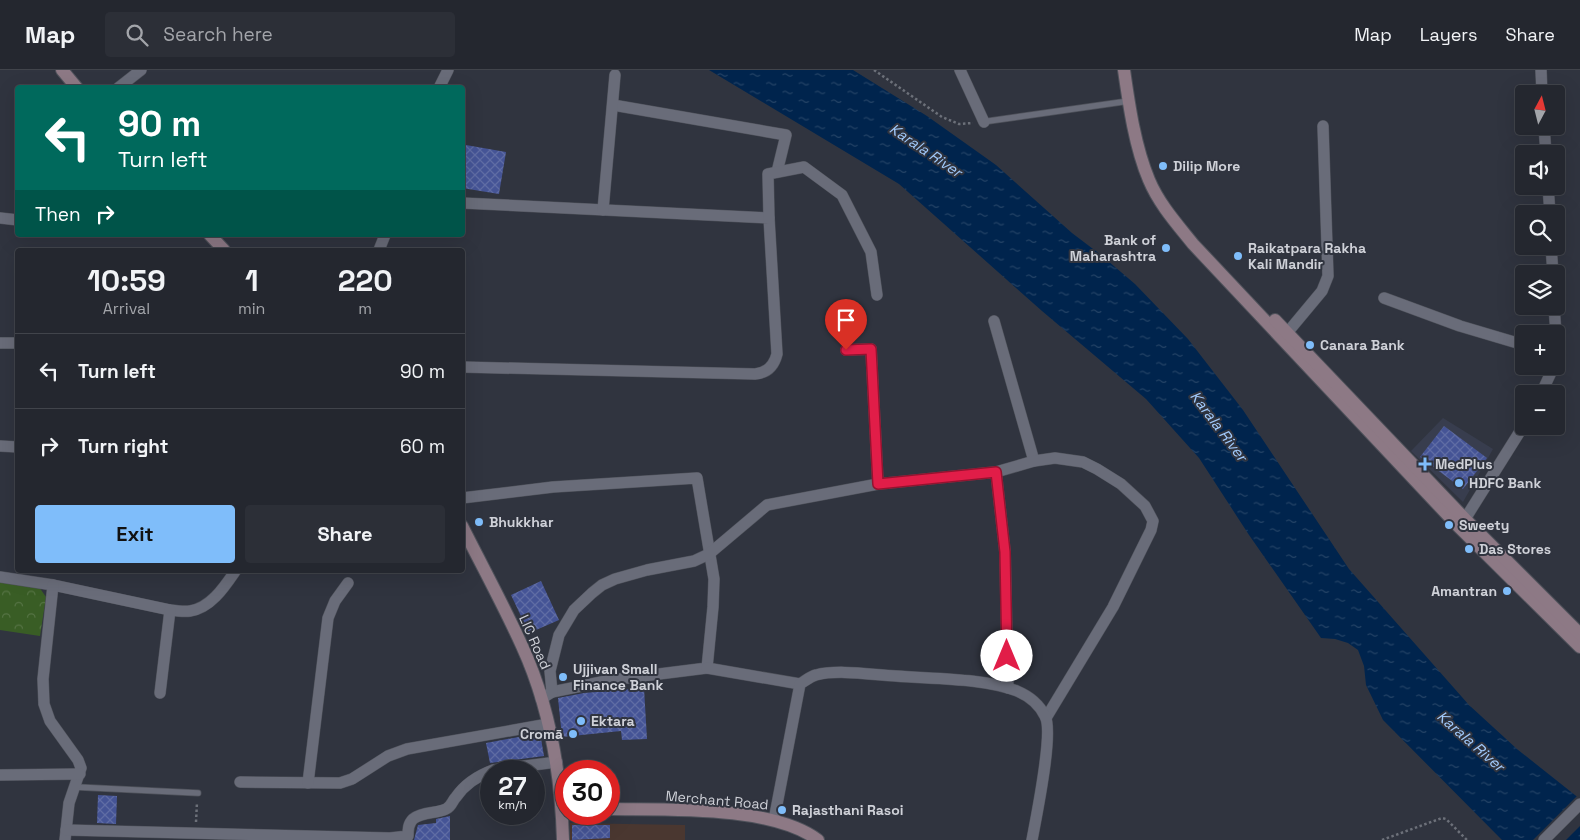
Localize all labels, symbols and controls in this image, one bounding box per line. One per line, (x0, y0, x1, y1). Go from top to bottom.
search box (105, 12, 455, 57)
text: Map (25, 19, 75, 50)
icon: search (123, 21, 151, 49)
text: Search here (163, 22, 273, 47)
text: Map (1354, 23, 1392, 46)
text: Layers (1420, 23, 1477, 46)
text: Share (1505, 23, 1555, 46)
north arrow (1515, 85, 1565, 135)
map controls (1515, 85, 1565, 435)
text: 90 m (118, 102, 201, 146)
icon: left (35, 105, 100, 170)
water label: Karala River (886, 119, 967, 182)
text: Turn left (118, 145, 208, 173)
button: sound (1515, 145, 1565, 195)
place label: Dilip More (1173, 157, 1240, 175)
marker: Dilip More (1157, 160, 1169, 172)
icon: right (91, 200, 119, 228)
text: Then (35, 202, 81, 227)
button: search (1515, 205, 1565, 255)
place label: Bank of Maharashtra (1070, 231, 1156, 265)
place label: Raikatpara Rakha Kali Mandir (1248, 239, 1366, 273)
marker: Bank of Maharashtra (1160, 242, 1172, 254)
marker: Raikatpara Rakha Kali Mandir (1232, 250, 1244, 262)
text: 10:59 (87, 261, 166, 300)
text: 1 (245, 261, 258, 300)
text: 220 (338, 261, 393, 300)
button: layers (1515, 265, 1565, 315)
text: Arrival (103, 298, 150, 319)
text: min (238, 298, 265, 319)
text: m (358, 298, 372, 319)
pin (825, 299, 867, 350)
icon: arrive (832, 306, 860, 334)
button: + (1515, 325, 1565, 375)
place label: Canara Bank (1320, 336, 1405, 354)
marker: Canara Bank (1304, 339, 1316, 351)
icon: left (35, 357, 63, 385)
text: Turn left (78, 359, 156, 384)
text: 90 m (400, 359, 445, 384)
button: − (1515, 385, 1565, 435)
water label: Karala River (1186, 387, 1252, 466)
icon: right (35, 432, 63, 460)
text: Turn right (78, 434, 168, 459)
text: 60 m (400, 434, 445, 459)
place label: MedPlus (1435, 455, 1493, 473)
marker: MedPlus (1419, 458, 1431, 470)
place label: HDFC Bank (1469, 474, 1541, 492)
marker: HDFC Bank (1453, 477, 1465, 489)
button: Exit (35, 505, 235, 563)
button: Share (245, 505, 445, 563)
place label: Bhukkhar (489, 513, 554, 531)
marker: Bhukkhar (473, 516, 485, 528)
place label: Sweety (1459, 516, 1509, 534)
marker: Sweety (1443, 519, 1455, 531)
place label: Das Stores (1479, 540, 1551, 558)
marker: Das Stores (1463, 543, 1475, 555)
place label: Amantran (1431, 582, 1497, 600)
marker: Amantran (1501, 585, 1513, 597)
street label: LIC Road (515, 612, 555, 672)
position arrow (980, 629, 1032, 681)
place label: Ujjivan Small Finance Bank (573, 660, 663, 694)
marker: Ujjivan Small Finance Bank (557, 671, 569, 683)
water label: Karala River (1433, 706, 1510, 776)
place label: Ektara (591, 712, 635, 730)
marker: Ektara (575, 715, 587, 727)
place label: Cromā (520, 725, 563, 743)
marker: Cromā (567, 728, 579, 740)
speed limit sign: 30 (555, 760, 620, 825)
text: 27 (498, 770, 527, 802)
street label: Merchant Road (665, 787, 769, 813)
text: km/h (498, 797, 527, 813)
place label: Rajasthani Rasoi (792, 801, 903, 819)
marker: Rajasthani Rasoi (776, 804, 788, 816)

